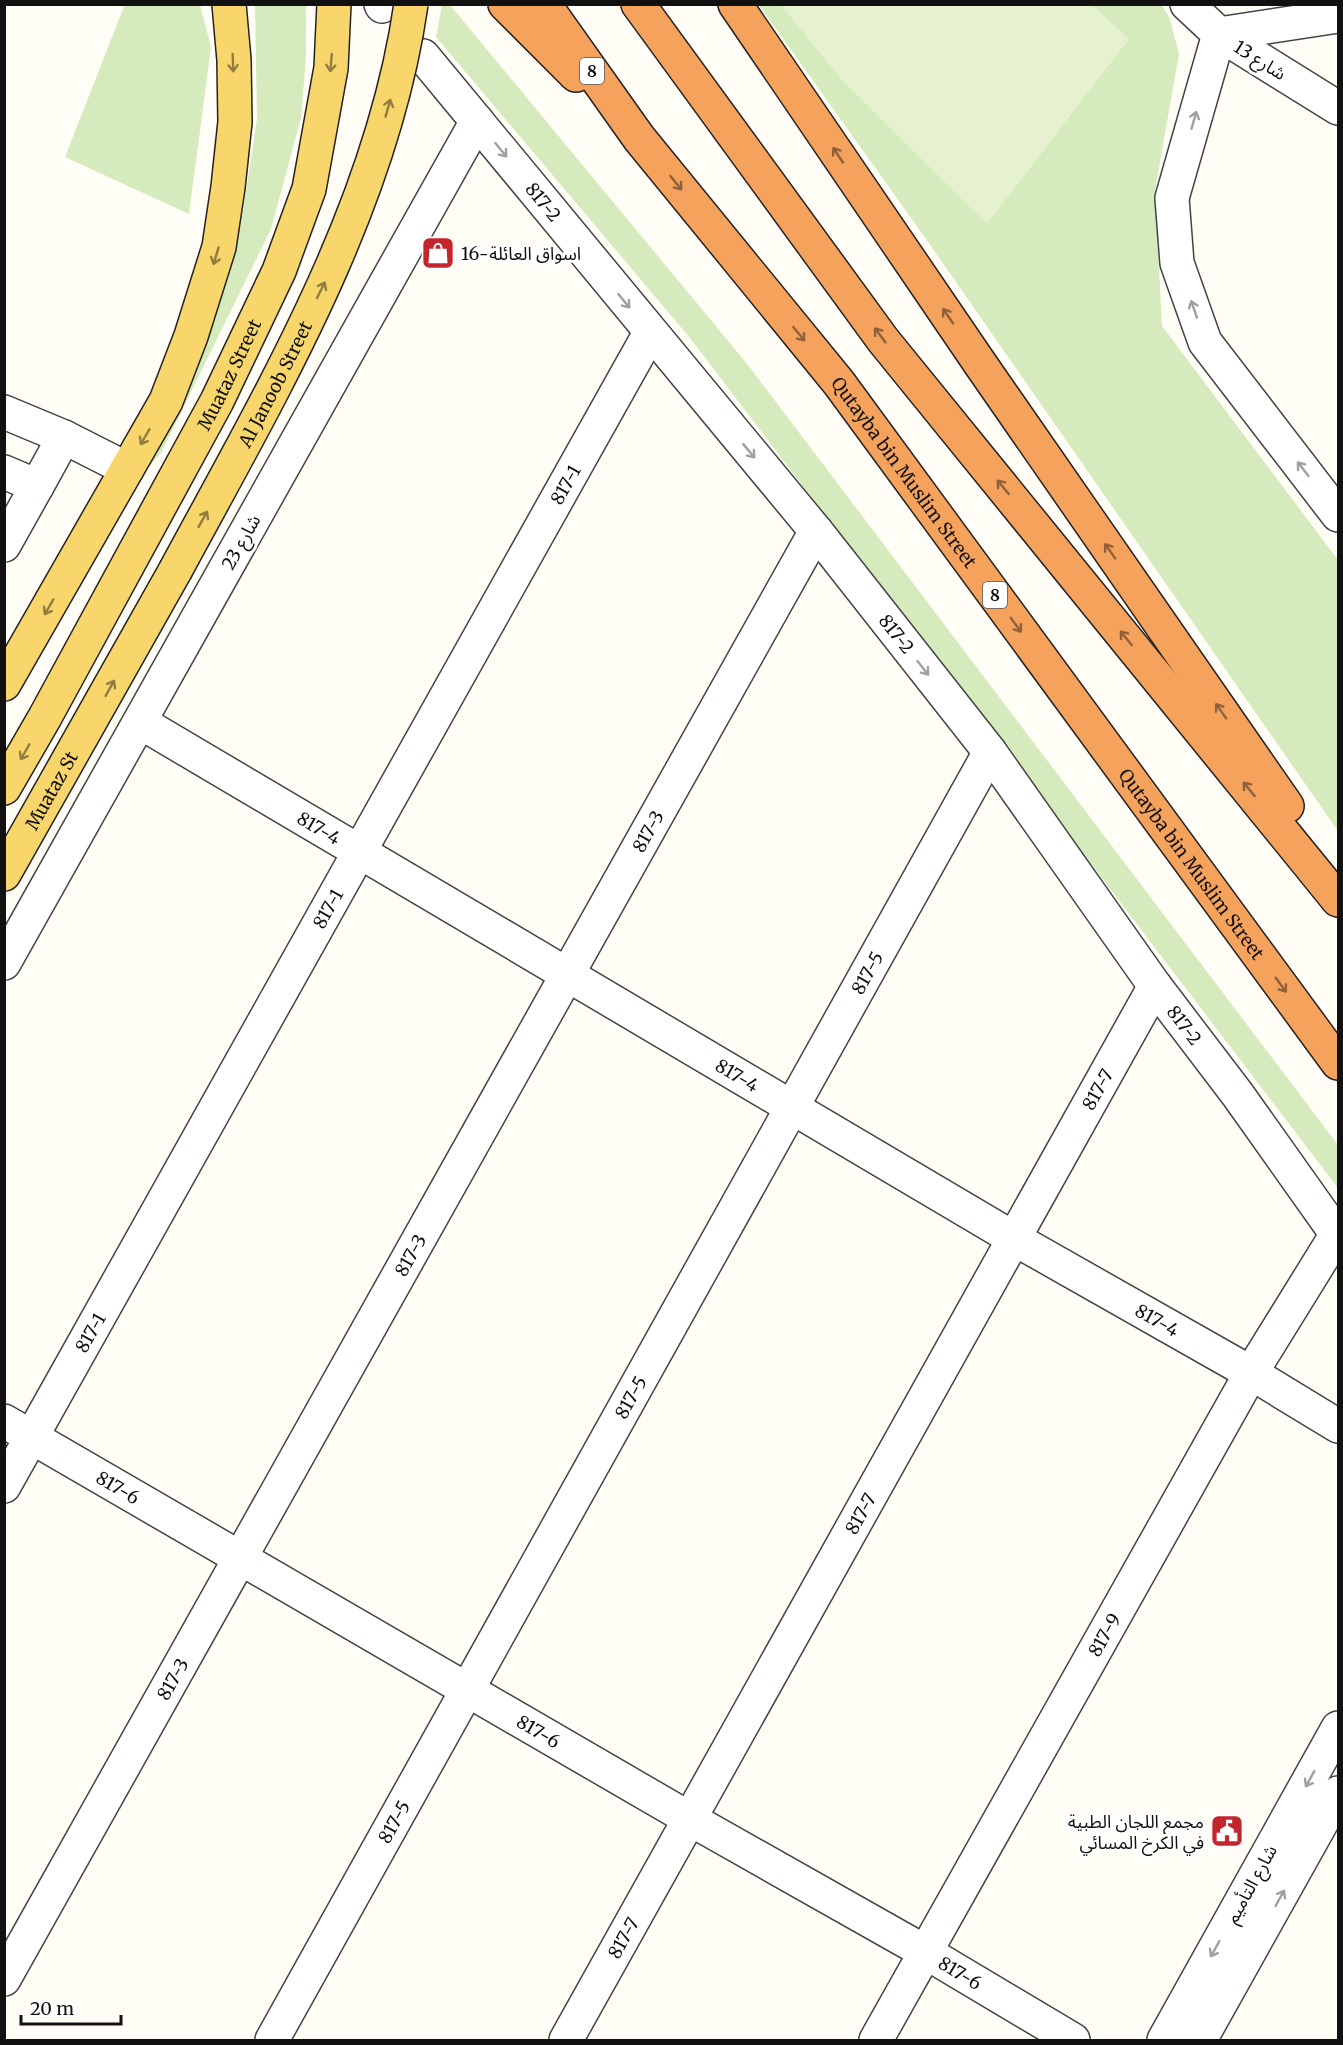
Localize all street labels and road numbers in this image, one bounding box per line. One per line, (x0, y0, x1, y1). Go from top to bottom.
street label: شارع 13 (1228, 35, 1290, 87)
road number: 8 (580, 58, 604, 84)
street label: 817-2 (521, 177, 566, 226)
street label: Muataz Street (192, 315, 266, 434)
street label: Al Janoob Street (232, 317, 317, 452)
street label: Qutayba bin Muslim Street (827, 372, 982, 572)
street label: 817-1 (545, 461, 585, 508)
street label: شارع 23 (216, 510, 268, 575)
road number: 8 (983, 582, 1007, 608)
street label: 817-2 (874, 609, 919, 658)
street label: Muataz St (20, 747, 82, 834)
street label: Qutayba bin Muslim Street (1114, 764, 1270, 964)
street label: 817-4 (293, 806, 345, 850)
street label: 817-3 (627, 806, 669, 856)
street label: 817-1 (307, 884, 348, 932)
street label: 817-5 (846, 947, 888, 998)
street label: 817-2 (1162, 1001, 1207, 1049)
street label: 817-4 (712, 1053, 763, 1097)
street label: 817-7 (1077, 1065, 1118, 1114)
street label: 817-3 (389, 1230, 431, 1280)
street label: 817-4 (1131, 1298, 1183, 1341)
street label: 817-1 (70, 1308, 110, 1356)
street label: 817-5 (609, 1372, 651, 1423)
street label: 817-6 (92, 1466, 144, 1509)
street label: 817-7 (840, 1489, 881, 1538)
street label: 817-9 (1083, 1609, 1125, 1660)
street label: 817-3 (151, 1654, 193, 1704)
street label: 817-6 (513, 1710, 565, 1753)
street label: 817-5 (373, 1796, 415, 1847)
street label: شارع التأميم (1220, 1841, 1285, 1929)
street label: 817-7 (602, 1913, 644, 1962)
street label: 817-6 (934, 1951, 986, 1995)

